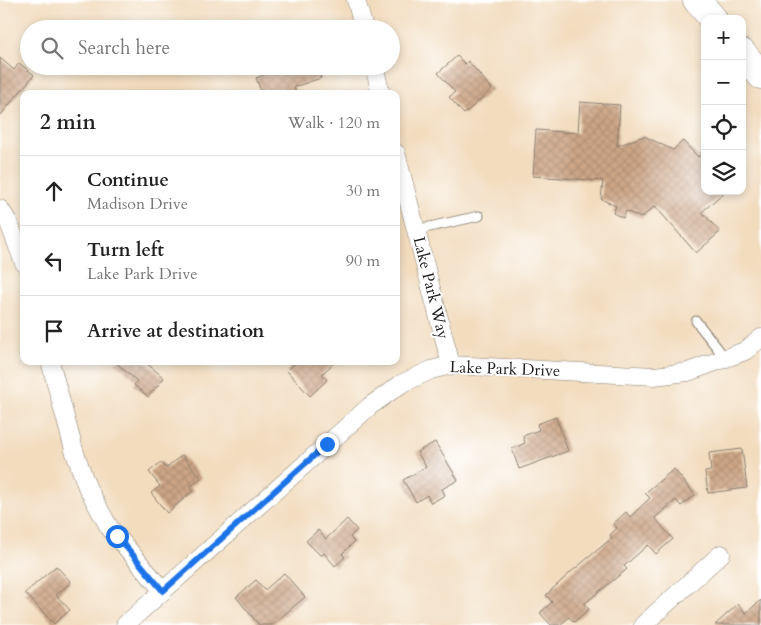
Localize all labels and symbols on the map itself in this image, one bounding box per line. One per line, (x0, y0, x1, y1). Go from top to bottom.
street label: Lake Park Way (408, 234, 454, 342)
street label: Lake Park Drive (449, 356, 561, 382)
route end (316, 433, 339, 456)
route start (106, 525, 129, 548)

